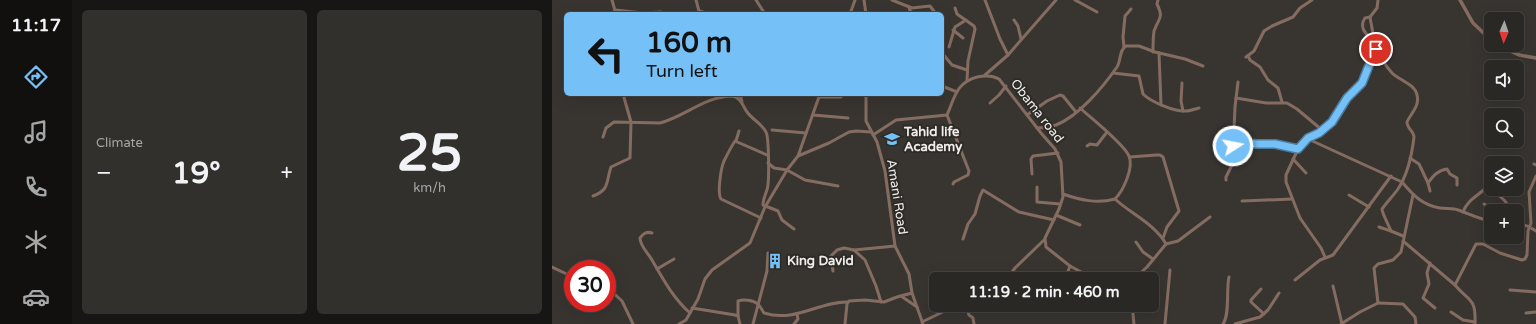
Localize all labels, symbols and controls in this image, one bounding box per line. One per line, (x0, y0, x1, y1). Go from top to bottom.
north arrow (1484, 12, 1524, 52)
map controls (1484, 12, 1524, 244)
text: 11:17 (11, 14, 61, 36)
text: 160 m (646, 26, 732, 60)
icon: left (580, 28, 632, 80)
pin (1359, 32, 1393, 66)
icon: arrive (1365, 38, 1387, 60)
text: Turn left (646, 60, 718, 82)
button: sound (1484, 60, 1524, 100)
icon: directions (22, 63, 50, 91)
street label: Obama road (1007, 76, 1067, 146)
button: search (1484, 108, 1524, 148)
icon: music (22, 118, 50, 146)
text: 25 (397, 122, 462, 185)
place label: Tahid life Academy (903, 124, 962, 155)
position arrow (1212, 125, 1254, 167)
school or university icon: Tahid life Academy (883, 130, 901, 148)
text: Climate (96, 135, 143, 151)
text: 19° (172, 155, 221, 192)
button: layers (1484, 156, 1524, 196)
street label: Amani Road (883, 158, 911, 236)
text: − (96, 160, 112, 186)
text: + (281, 160, 293, 186)
icon: phone (22, 173, 50, 201)
text: km/h (413, 180, 446, 196)
button: + (1484, 204, 1524, 244)
icon: climate (22, 228, 50, 256)
building icon: King David (766, 252, 784, 270)
place label: King David (787, 253, 854, 269)
speed limit sign: 30 (564, 260, 616, 312)
icon: car (22, 283, 50, 311)
text: 11:19 · 2 min · 460 m (969, 283, 1119, 301)

